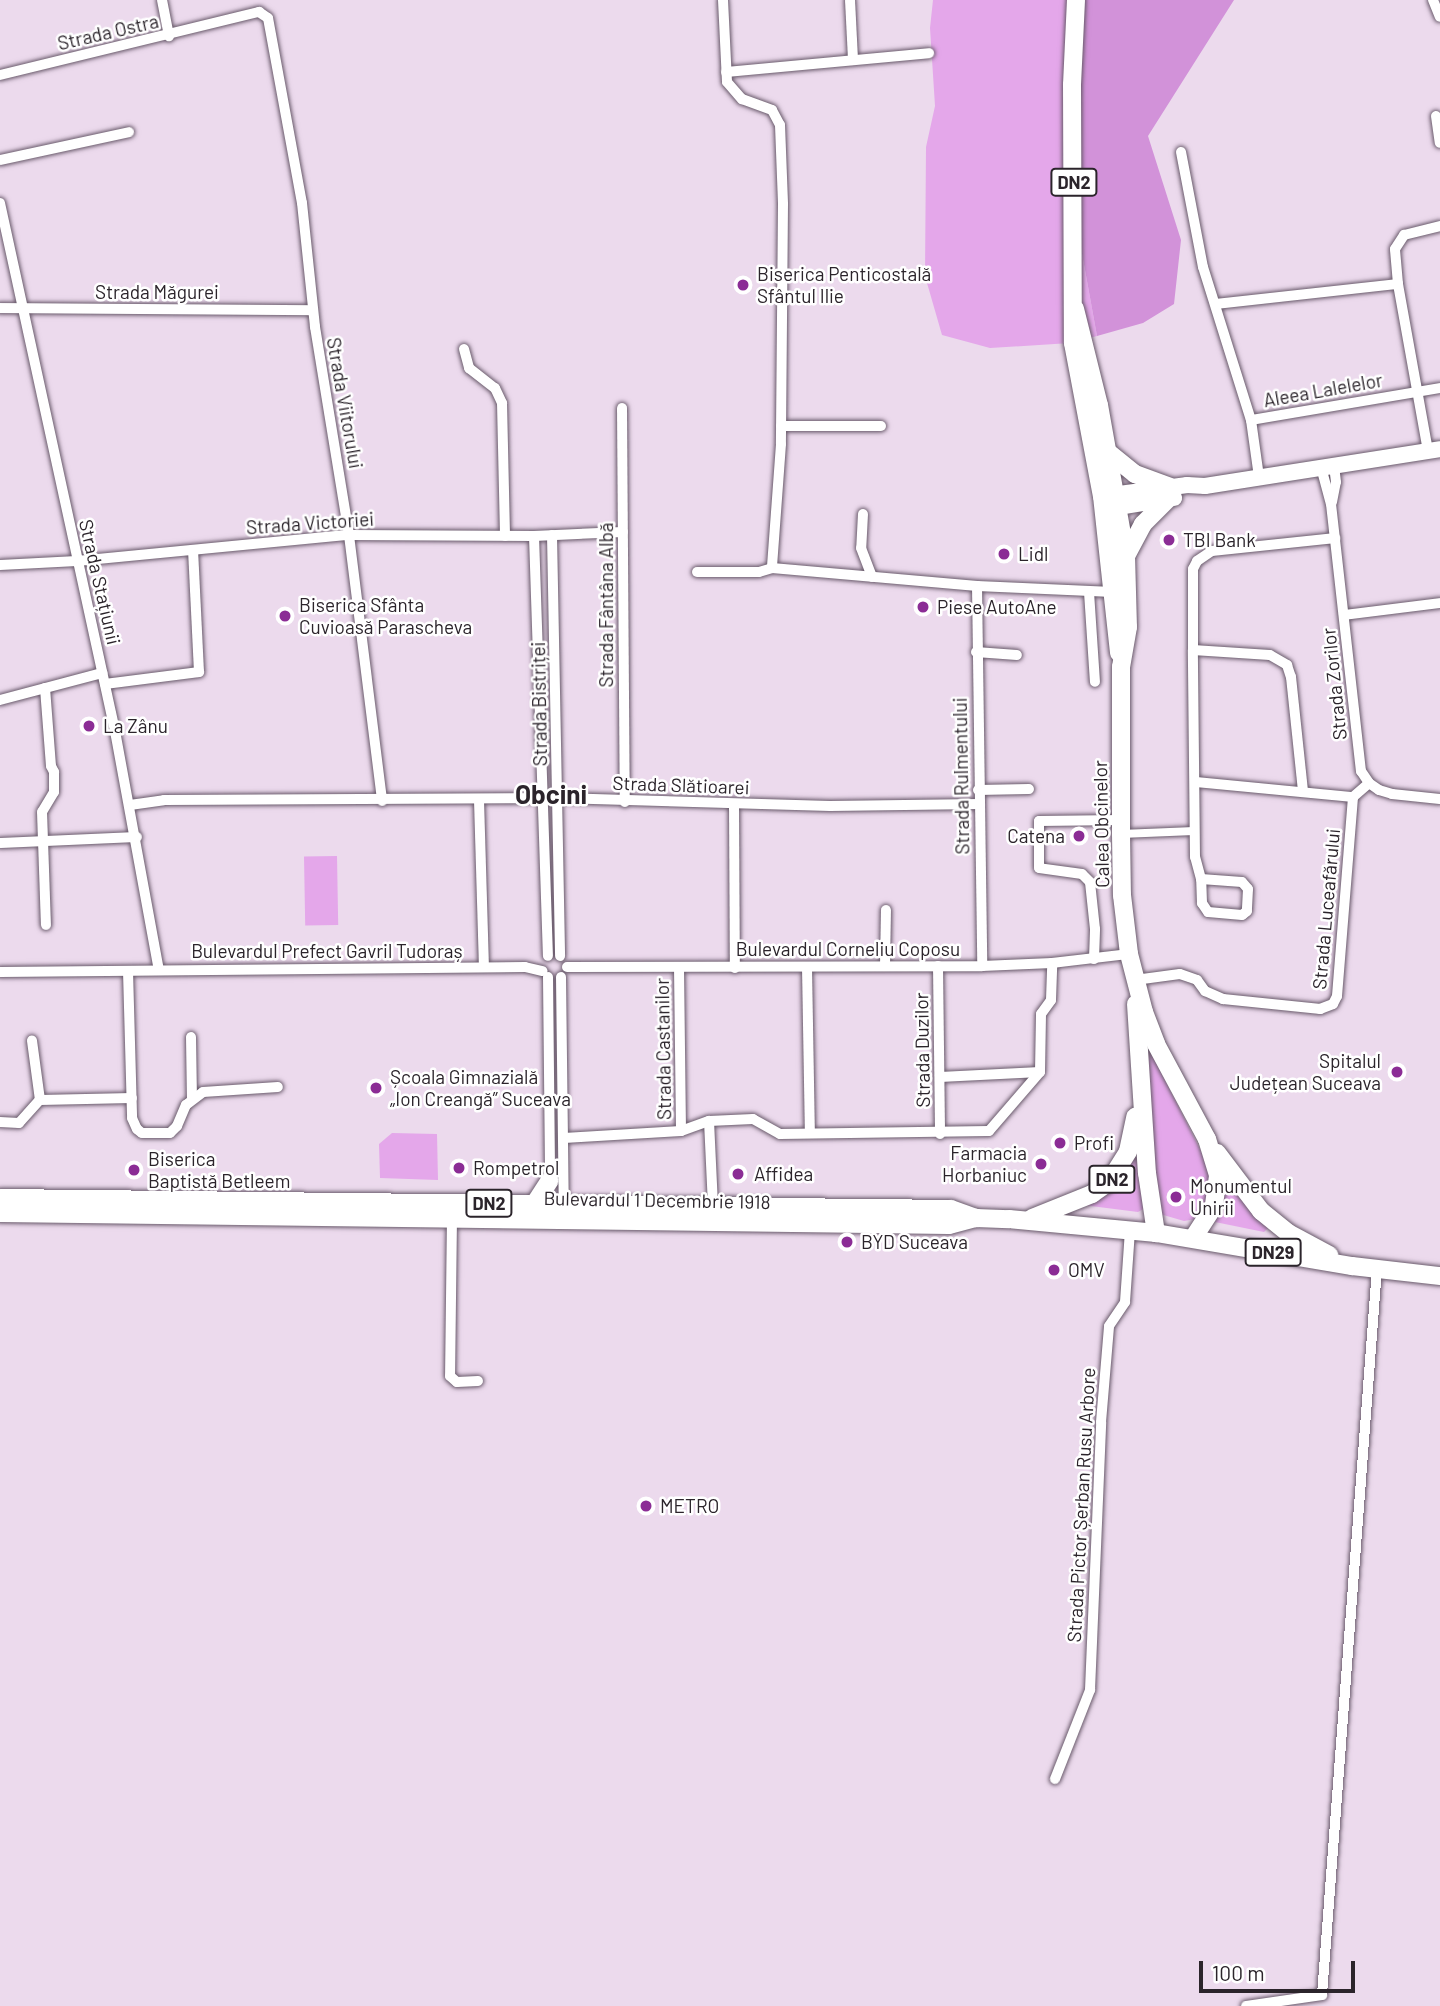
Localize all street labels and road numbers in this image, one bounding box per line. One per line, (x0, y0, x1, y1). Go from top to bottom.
street label: Strada Ostra (55, 9, 161, 55)
road number: DN2 (1050, 168, 1098, 196)
street label: Strada Măgurei (95, 281, 219, 303)
street label: Strada Viitorului (322, 336, 368, 470)
street label: Aleea Lalelelor (1262, 368, 1384, 412)
street label: Strada Victoriei (245, 507, 375, 539)
street label: Strada Stațiunii (74, 517, 126, 647)
street label: Strada Fântâna Albă (595, 523, 617, 687)
street label: Strada Zorilor (1317, 627, 1351, 741)
street label: Strada Bistriței (527, 641, 551, 767)
street label: Strada Rulmentului (948, 697, 974, 855)
street label: Calea Obcinelor (1088, 760, 1114, 888)
street label: Strada Slătioarei (612, 771, 750, 799)
street label: Strada Luceafărului (1308, 828, 1344, 990)
street label: Bulevardul Corneliu Coposu (736, 938, 960, 960)
street label: Bulevardul Prefect Gavril Tudoraș (191, 940, 463, 962)
street label: Strada Castanilor (650, 978, 676, 1120)
street label: Strada Duzilor (910, 992, 934, 1108)
road number: DN2 (1088, 1164, 1136, 1194)
street label: Bulevardul 1 Decembrie 1918 (543, 1187, 771, 1213)
road number: DN2 (464, 1188, 514, 1218)
road number: DN29 (1243, 1238, 1303, 1266)
street label: Strada Pictor Șerban Rusu Arbore (1062, 1367, 1100, 1643)

